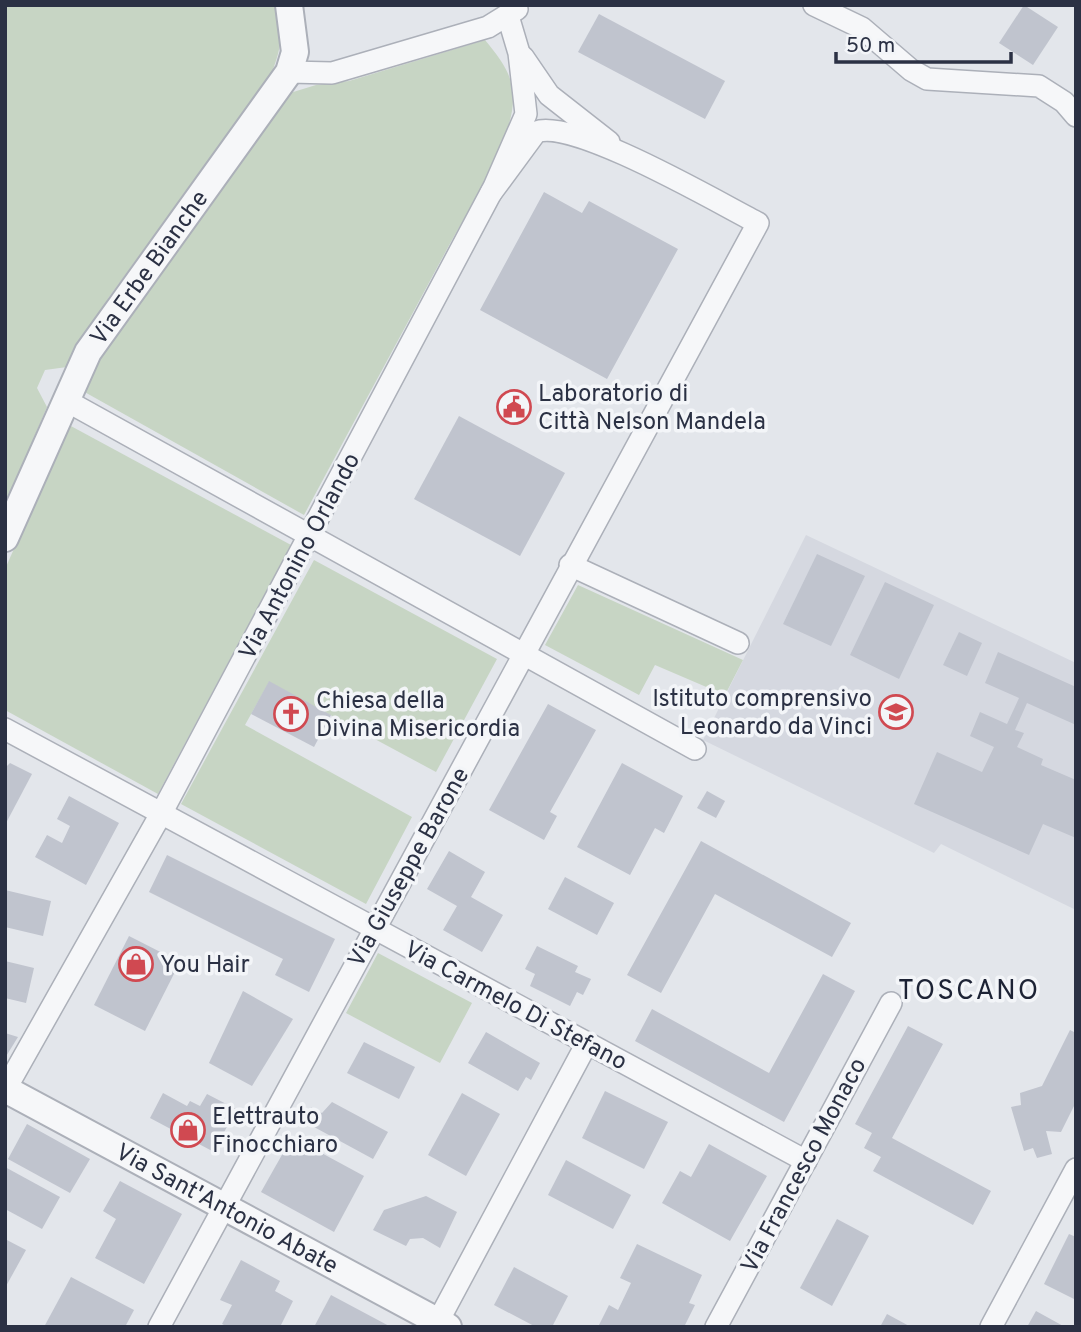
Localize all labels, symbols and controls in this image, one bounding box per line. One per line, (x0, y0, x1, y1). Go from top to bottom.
scale bar (836, 21, 1011, 65)
text: 50 m (846, 33, 895, 60)
street label: Via Erbe Bianche (85, 185, 216, 352)
place label: Laboratorio di Città Nelson Mandela (538, 380, 766, 438)
public building icon: Laboratorio di Città Nelson Mandela (495, 388, 533, 426)
street label: Via Antonino Orlando (234, 448, 368, 665)
place label: Istituto comprensivo Leonardo da Vinci (652, 685, 872, 743)
place label: Chiesa della Divina Misericordia (316, 687, 520, 745)
school or university icon: Istituto comprensivo Leonardo da Vinci (877, 693, 915, 731)
church icon: Chiesa della Divina Misericordia (272, 695, 310, 733)
street label: Via Giuseppe Barone (342, 763, 477, 973)
street label: Via Carmelo Di Stefano (398, 935, 632, 1078)
shop icon: You Hair (117, 945, 155, 983)
place label: You Hair (160, 951, 250, 981)
district label: TOSCANO (898, 974, 1040, 1010)
street label: Via Francesco Monaco (735, 1053, 874, 1279)
place label: Elettrauto Finocchiaro (212, 1103, 338, 1161)
shop icon: Elettrauto Finocchiaro (169, 1111, 207, 1149)
street label: Via Sant'Antonio Abate (110, 1138, 342, 1282)

